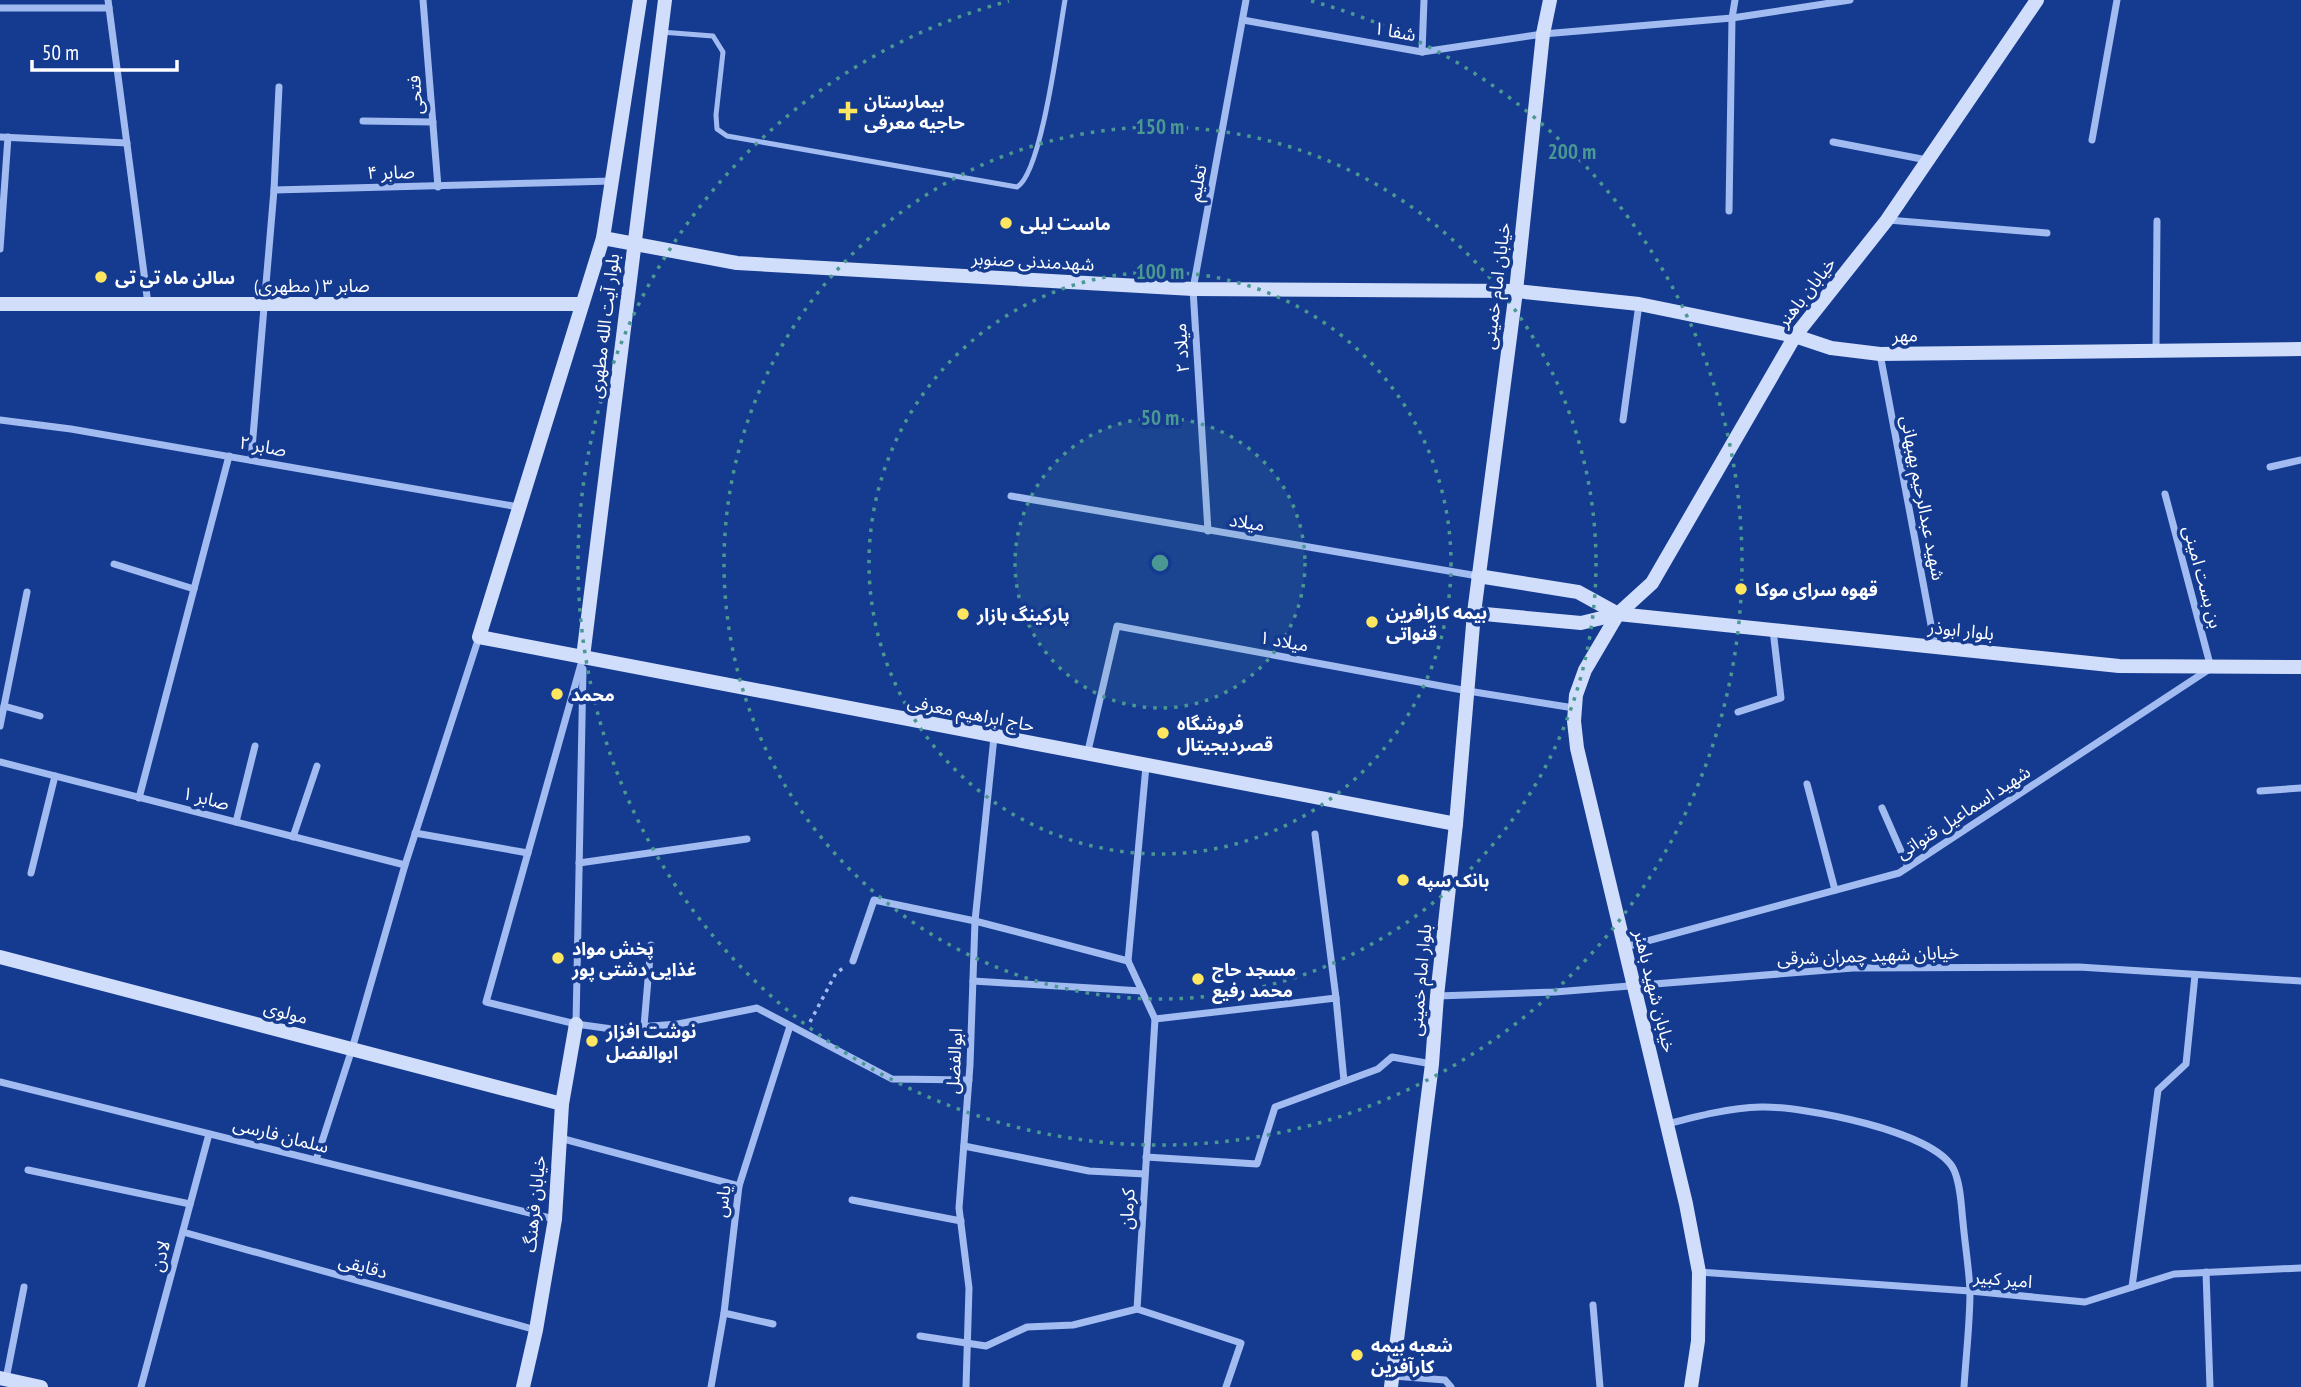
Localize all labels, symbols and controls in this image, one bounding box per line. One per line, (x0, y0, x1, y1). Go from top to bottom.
street label: شفا ۱ (1372, 16, 1418, 46)
scale bar (32, 28, 177, 72)
text: 50 m (42, 39, 79, 66)
street label: فتحی (402, 74, 428, 116)
place label: بیمارستان حاجیه معرفی (864, 90, 965, 134)
marker: بیمارستان حاجیه معرفی (838, 101, 858, 121)
text: 150 m (1136, 113, 1184, 140)
text: 200 m (1548, 138, 1596, 165)
street label: صابر ۴ (367, 160, 415, 184)
street label: تعلیم (1182, 163, 1214, 204)
place label: ماست لیلی (1020, 212, 1111, 235)
marker: ماست لیلی (998, 215, 1014, 231)
street label: خیابان امام خمینی (1477, 221, 1518, 351)
street label: شهدمندنی صنوبر (970, 246, 1095, 276)
street label: بلوار آیت الله مطهری (584, 252, 624, 400)
street label: خیابان باهنر (1771, 252, 1840, 332)
text: 100 m (1136, 258, 1184, 285)
place label: سالن ماه تی تی (115, 266, 235, 289)
marker: سالن ماه تی تی (93, 269, 109, 285)
street label: صابر ۳ ( مطهری) (254, 274, 370, 297)
street label: میلاد ۲ (1168, 322, 1194, 374)
street label: مهر (1891, 323, 1918, 347)
text: 50 m (1141, 404, 1179, 431)
street label: شهید عبدالرحیم بهبهانی (1894, 414, 1950, 583)
street label: صابر ۲ (238, 431, 288, 461)
street label: میلاد (1228, 508, 1266, 536)
street label: بن بست امینی (2178, 523, 2228, 631)
centre of rings (1148, 551, 1172, 575)
place label: قهوه سرای موکا (1755, 578, 1878, 601)
marker: قهوه سرای موکا (1733, 581, 1749, 597)
place label: بیمه کارافرین قنواتی (1386, 601, 1487, 645)
place label: پارکینگ بازار (976, 603, 1070, 626)
marker: پارکینگ بازار (955, 606, 971, 622)
marker: بیمه کارافرین قنواتی (1364, 614, 1380, 630)
street label: بلوار ابوذر (1926, 615, 1995, 645)
street label: میلاد ۱ (1258, 625, 1310, 657)
place label: محمد (571, 683, 615, 706)
marker: محمد (549, 686, 565, 702)
street label: حاج ابراهیم معرفی (905, 689, 1036, 739)
place label: فروشگاه قصردیجیتال (1177, 712, 1273, 756)
marker: فروشگاه قصردیجیتال (1155, 725, 1171, 741)
street label: شهید اسماعیل قنواتی (1891, 760, 2035, 864)
street label: صابر ۱ (180, 781, 232, 815)
place label: بانک سپه (1417, 869, 1489, 892)
marker: بانک سپه (1395, 872, 1411, 888)
street label: بلوار امام خمینی (1404, 923, 1439, 1037)
street label: خیابان شهید باهنر (1628, 926, 1681, 1055)
place label: پخش مواد غذایی دشتی پور (571, 937, 697, 981)
street label: خیابان شهید چمران شرقی (1777, 940, 1959, 970)
marker: پخش مواد غذایی دشتی پور (550, 950, 566, 966)
place label: مسجد حاج محمد رفیع (1212, 958, 1296, 1004)
marker: مسجد حاج محمد رفیع (1190, 971, 1206, 987)
street label: مولوی (261, 995, 311, 1029)
place label: نوشت افزار ابوالفضل (605, 1020, 696, 1064)
street label: ابوالفضل (941, 1028, 967, 1094)
marker: نوشت افزار ابوالفضل (584, 1033, 600, 1049)
street label: سلمان فارسی (231, 1112, 331, 1158)
street label: خیابان فرهنگ (517, 1154, 551, 1254)
street label: یاس (708, 1183, 736, 1219)
street label: کرمان (1114, 1187, 1140, 1230)
street label: لادن (145, 1238, 175, 1274)
street label: دقایقی (336, 1248, 390, 1284)
street label: امیر کبیر (1972, 1265, 2033, 1293)
place label: شعبه بیمه کارآفرین (1371, 1334, 1453, 1378)
marker: شعبه بیمه کارآفرین (1349, 1347, 1365, 1363)

